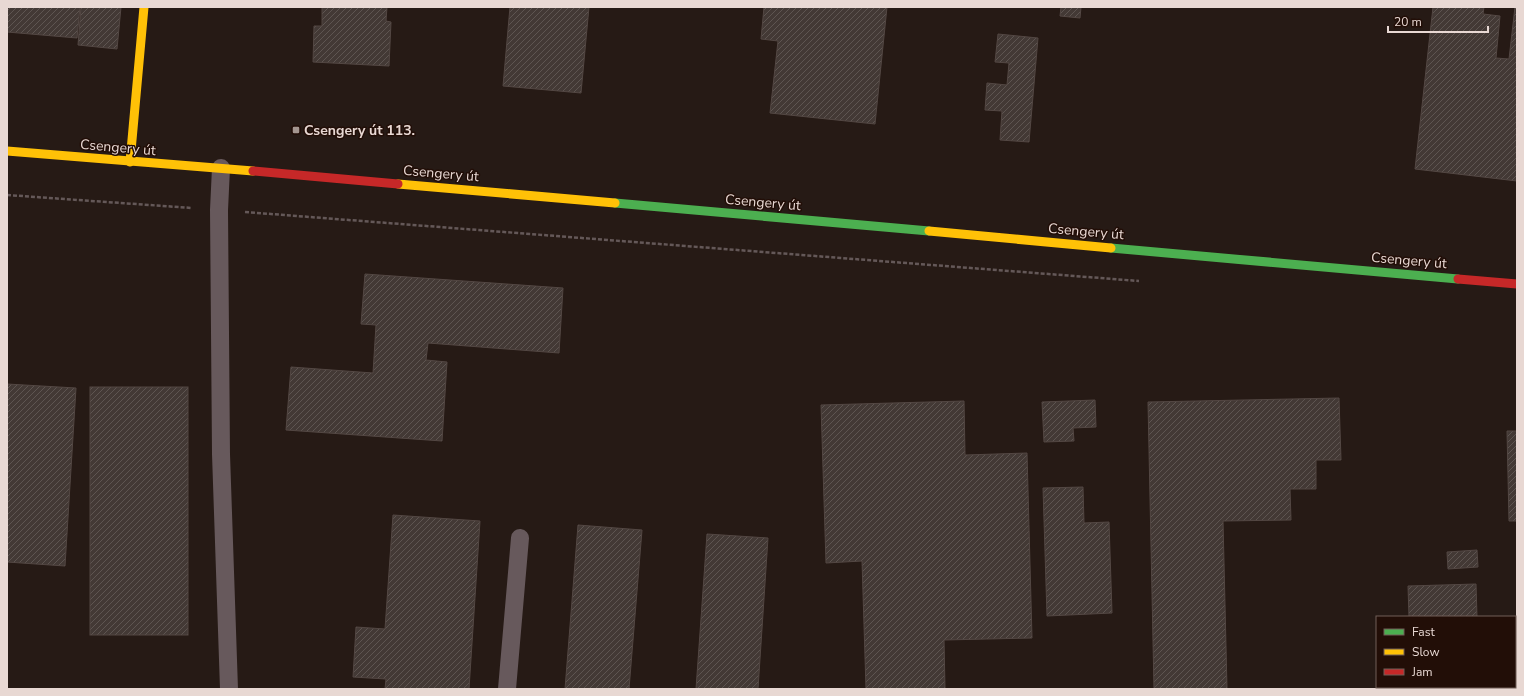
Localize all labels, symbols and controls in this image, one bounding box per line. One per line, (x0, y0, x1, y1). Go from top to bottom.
scale bar (1388, 8, 1488, 34)
text: 20 m (1394, 14, 1422, 30)
place label: Csengery út 113. (304, 121, 415, 140)
marker: Csengery út 113. (291, 125, 301, 135)
street label: Csengery út (79, 135, 157, 160)
street label: Csengery út (402, 161, 480, 186)
street label: Csengery út (724, 190, 802, 215)
street label: Csengery út (1047, 219, 1125, 244)
street label: Csengery út (1370, 248, 1448, 273)
legend (1376, 616, 1516, 688)
text: Fast (1412, 624, 1435, 640)
text: Slow (1412, 644, 1440, 660)
text: Jam (1411, 664, 1433, 680)

